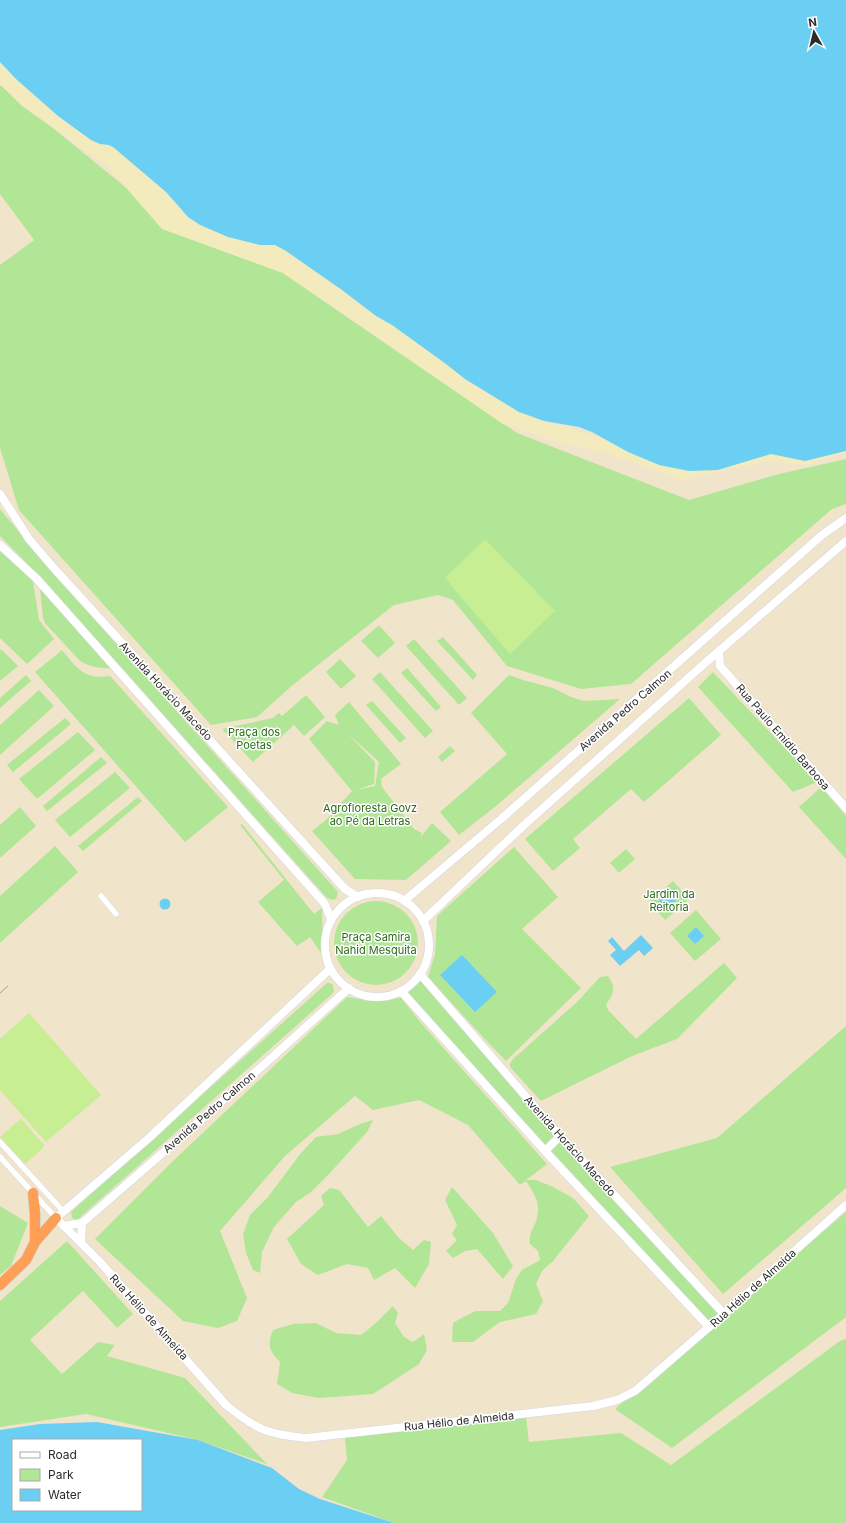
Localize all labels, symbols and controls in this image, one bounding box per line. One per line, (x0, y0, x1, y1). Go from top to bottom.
north arrow (794, 12, 834, 52)
text: N (807, 15, 818, 30)
street label: Avenida Horácio Macedo (116, 639, 216, 744)
street label: Avenida Pedro Calmon (576, 666, 674, 754)
street label: Rua Paulo Emídio Barbosa (733, 681, 833, 793)
park label: Praça dos Poetas (228, 725, 280, 752)
park label: Agrofloresta Govz ao Pé da Letras (323, 801, 417, 828)
park label: Jardim da Reitoria (643, 887, 695, 914)
park label: Praça Samira Nahid Mesquita (335, 930, 417, 957)
street label: Avenida Pedro Calmon (160, 1068, 258, 1156)
street label: Avenida Horácio Macedo (521, 1093, 619, 1199)
street label: Rua Hélio de Almeida (707, 1246, 799, 1330)
street label: Rua Hélio de Almeida (107, 1271, 191, 1363)
street label: Rua Hélio de Almeida (403, 1408, 515, 1434)
legend (12, 1439, 142, 1511)
text: Road (48, 1447, 77, 1462)
text: Park (48, 1467, 74, 1482)
text: Water (48, 1487, 82, 1502)

